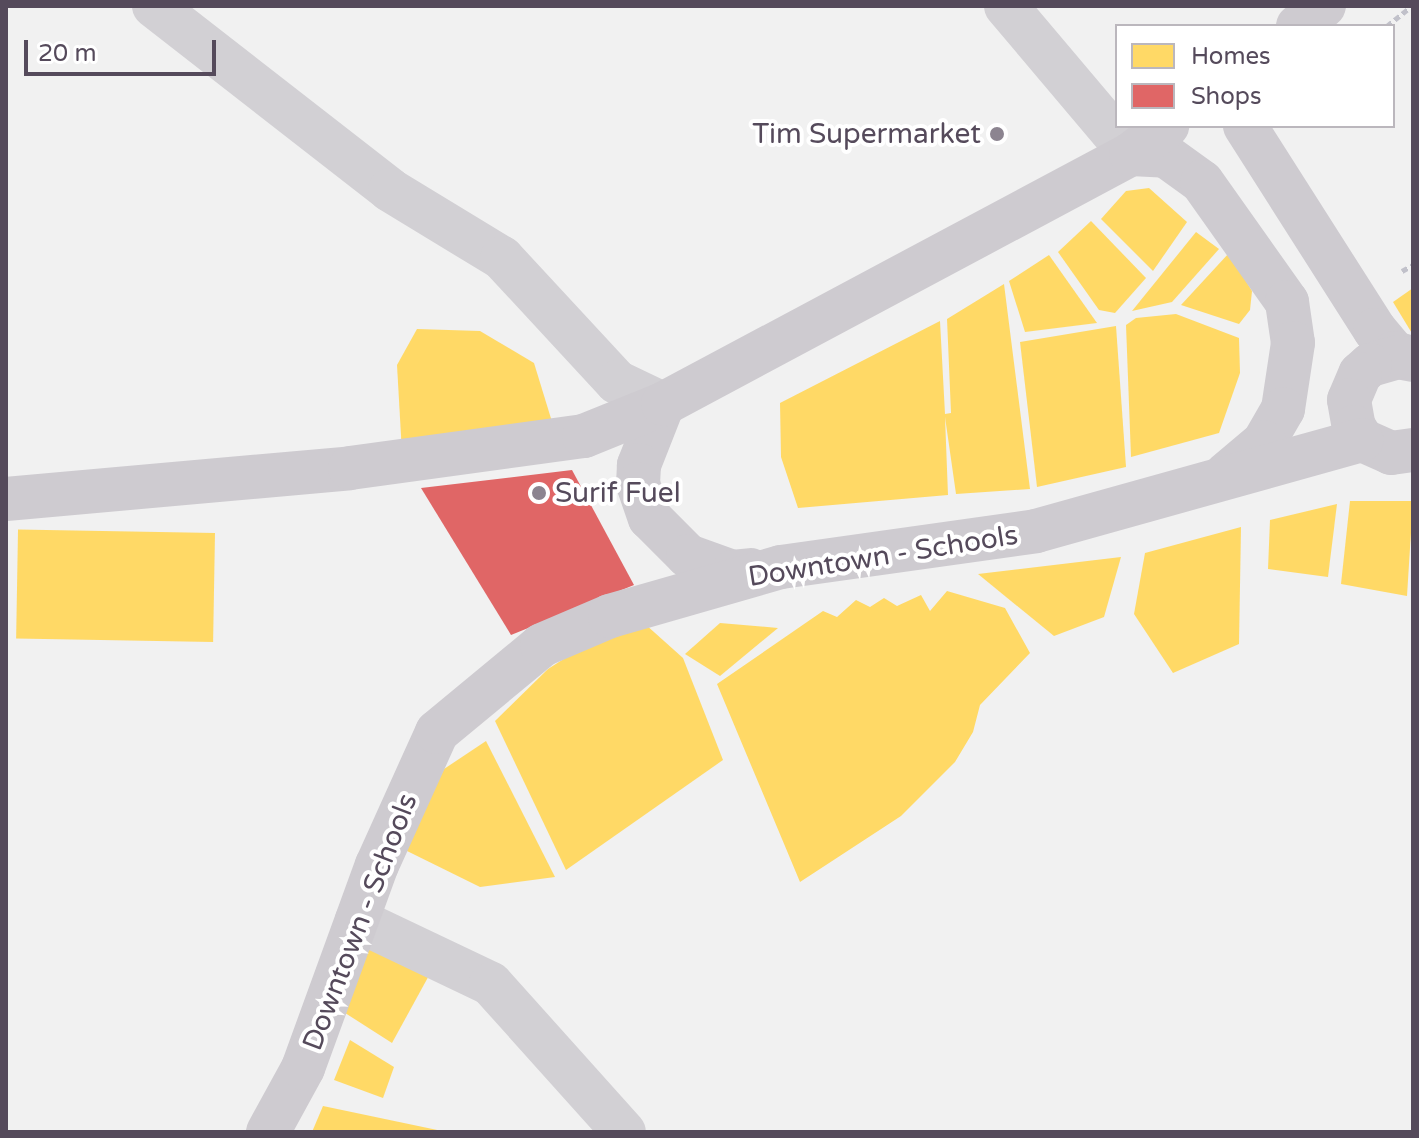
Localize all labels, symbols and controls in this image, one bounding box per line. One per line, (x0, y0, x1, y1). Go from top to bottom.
scale bar (28, 24, 220, 74)
legend (1115, 24, 1395, 128)
text: 20 m (38, 39, 96, 68)
text: Homes (1191, 42, 1271, 71)
text: Shops (1191, 82, 1261, 111)
place label: Tim Supermarket (752, 117, 981, 151)
marker: Tim Supermarket (988, 125, 1006, 143)
place label: Surif Fuel (555, 476, 681, 510)
marker: Surif Fuel (530, 484, 548, 502)
street label: Downtown - Schools (746, 518, 1020, 594)
street label: Downtown - Schools (295, 789, 425, 1055)

